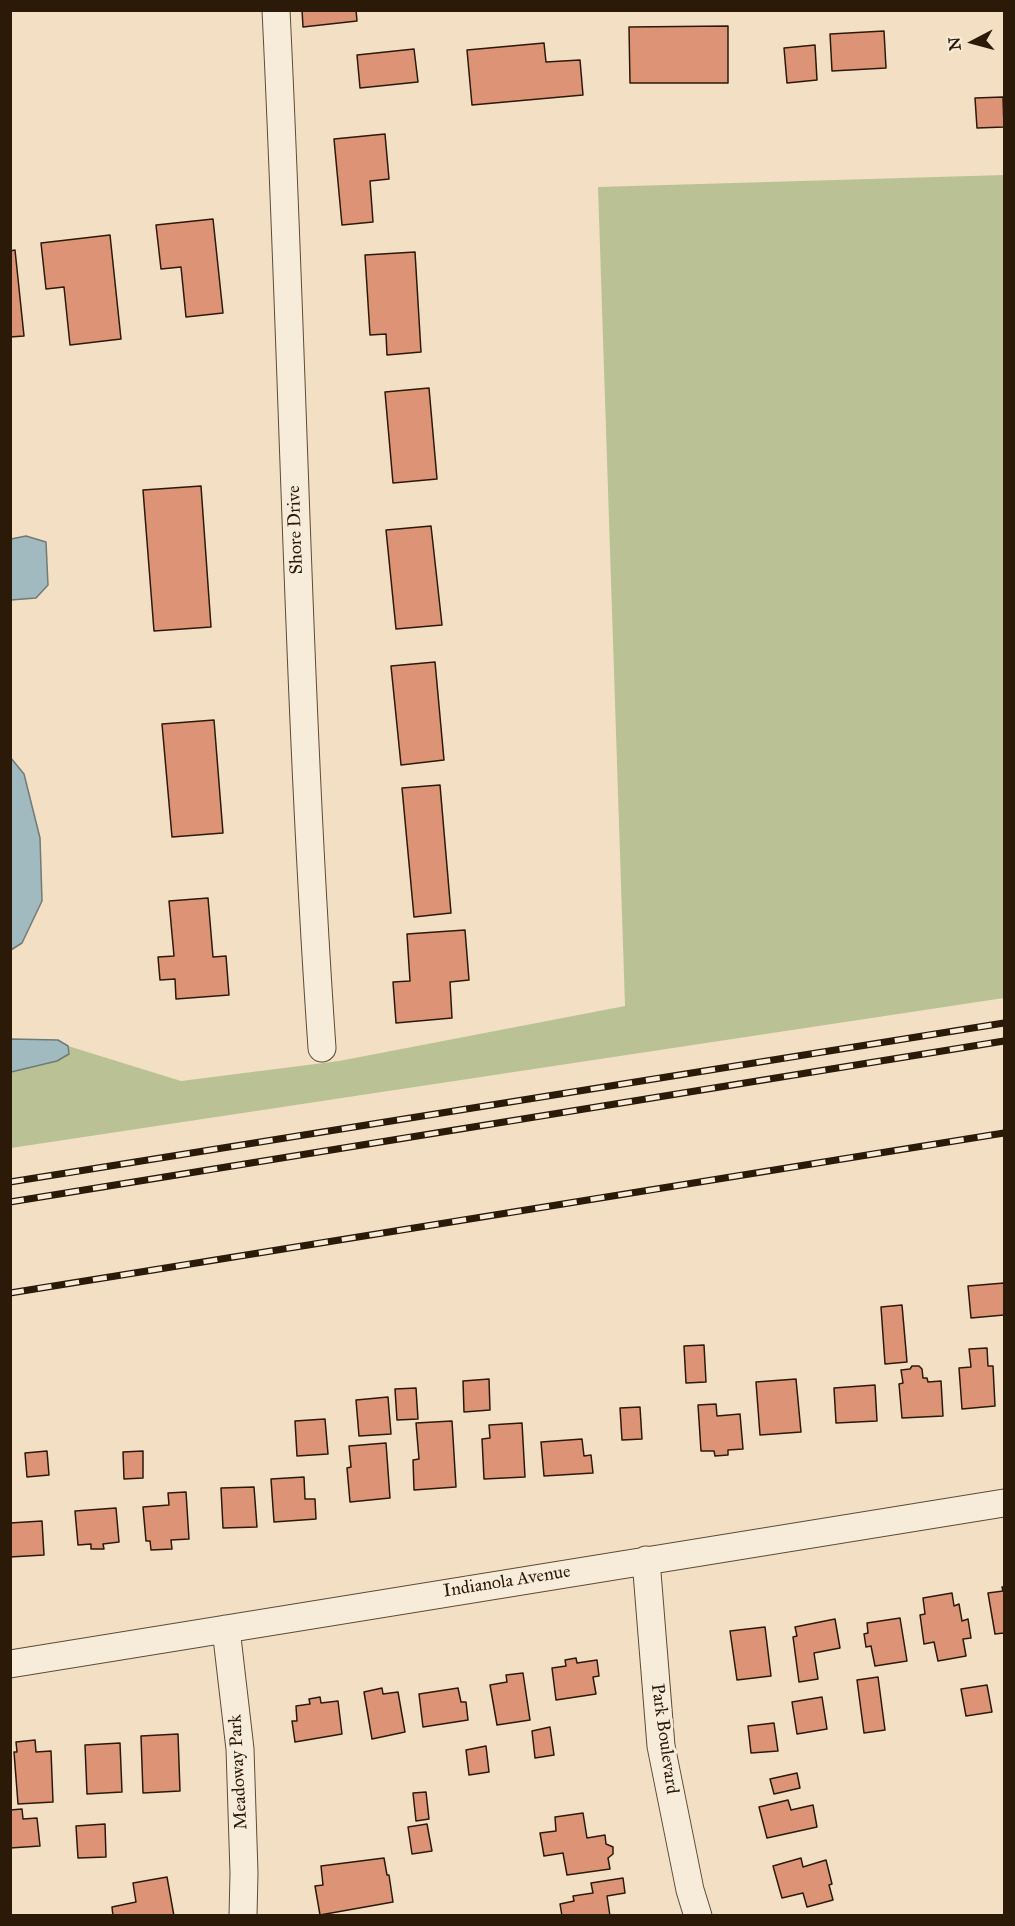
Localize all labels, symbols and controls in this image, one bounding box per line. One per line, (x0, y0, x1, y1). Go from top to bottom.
north arrow (943, 12, 1003, 72)
text: N (944, 36, 965, 52)
street label: Shore Drive (284, 485, 308, 575)
street label: Indianola Avenue (442, 1561, 572, 1603)
street label: Park Boulevard (646, 1682, 682, 1796)
street label: Meadoway Park (225, 1714, 253, 1830)

